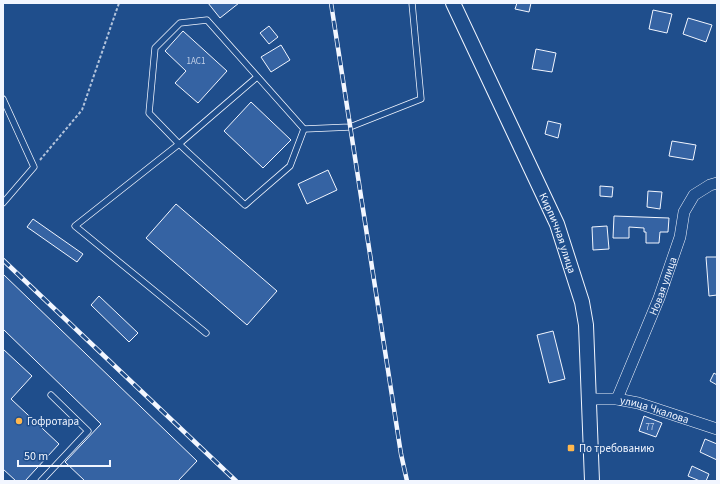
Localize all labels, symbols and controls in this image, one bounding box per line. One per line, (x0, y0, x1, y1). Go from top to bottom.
house number: 1АС1 (187, 55, 205, 68)
street label: Кирпичная улица (536, 190, 580, 275)
street label: Новая улица (645, 255, 680, 317)
street label: улица Чкалова (619, 392, 691, 427)
place label: Гофротара (27, 414, 79, 429)
marker: Гофротара (14, 416, 24, 426)
house number: 77 (646, 421, 655, 434)
place label: По требованию (579, 441, 654, 456)
scale bar (18, 442, 110, 468)
marker: По требованию (566, 443, 576, 453)
text: 50 m (24, 448, 48, 465)

